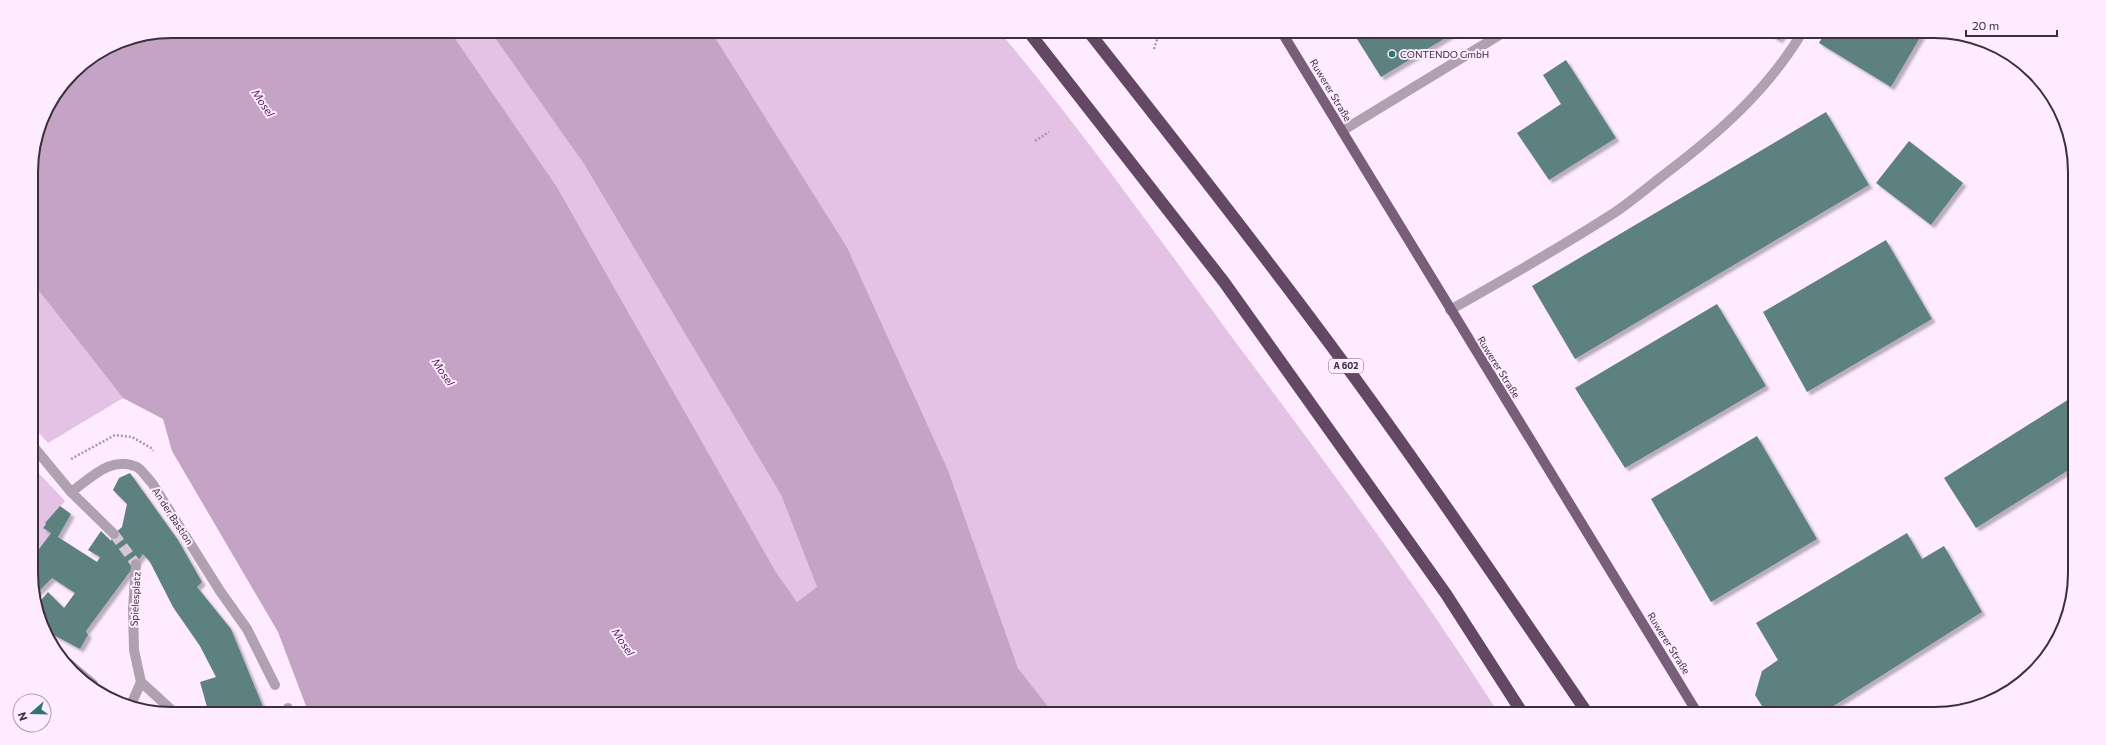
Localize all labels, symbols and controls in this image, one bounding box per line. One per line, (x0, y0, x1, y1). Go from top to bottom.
scale bar (1966, 12, 2057, 38)
text: 20 m (1972, 18, 1999, 32)
place label: CONTENDO GmbH (1400, 48, 1489, 60)
marker: CONTENDO GmbH (1387, 49, 1397, 59)
street label: Ruwerer Straße (1308, 57, 1354, 123)
water label: Mosel (249, 86, 277, 119)
street label: Ruwerer Straße (1475, 334, 1523, 400)
water label: Mosel (429, 355, 457, 388)
road number: A 602 (1329, 359, 1363, 373)
street label: An der Bastion (150, 485, 196, 547)
street label: Spielesplatz (128, 571, 142, 627)
street label: Ruwerer Straße (1645, 610, 1693, 676)
water label: Mosel (609, 625, 637, 658)
north arrow (12, 693, 52, 733)
text: N (15, 710, 30, 723)

